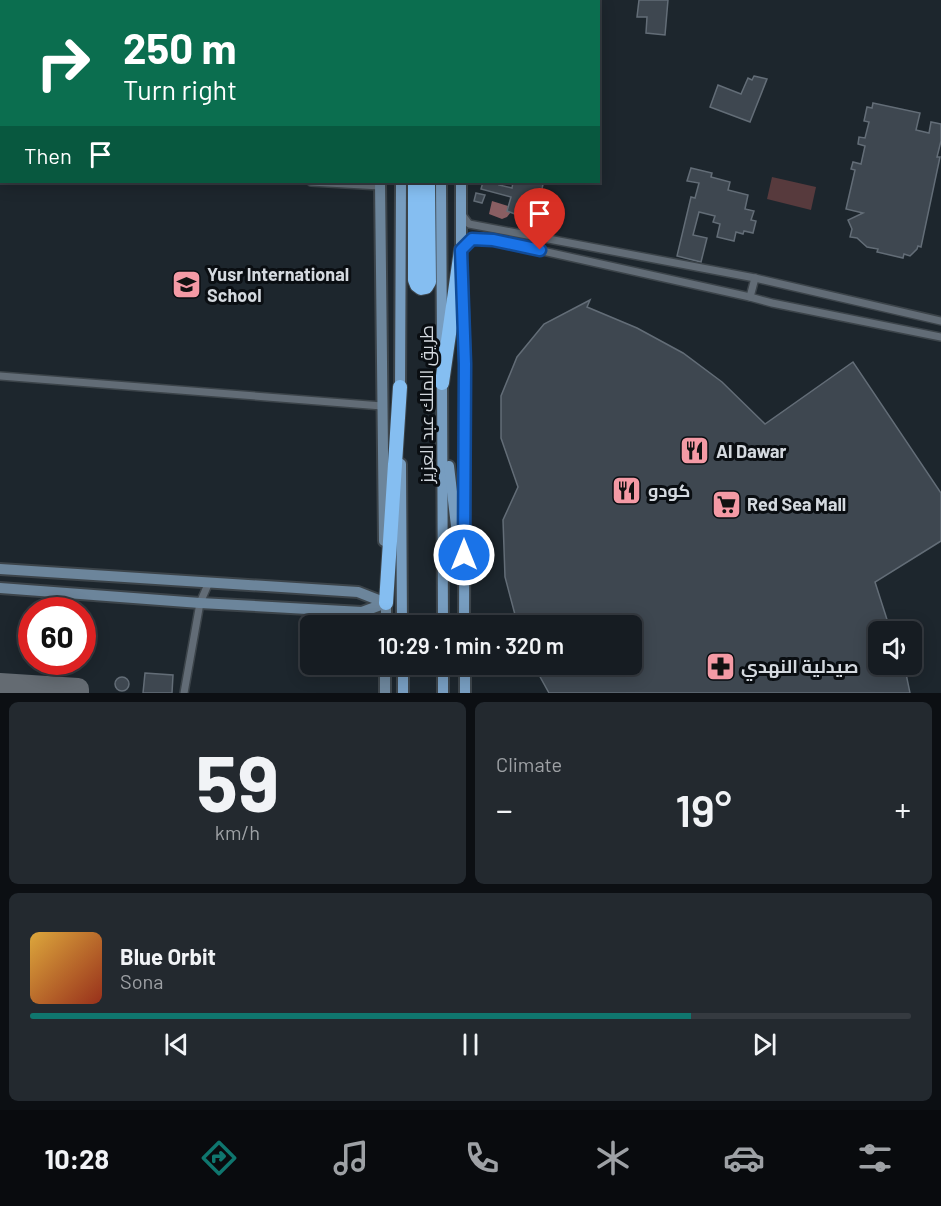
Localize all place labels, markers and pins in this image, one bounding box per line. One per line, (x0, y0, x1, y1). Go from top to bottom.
pin (514, 188, 565, 250)
place label: Yusr International School (207, 263, 349, 306)
school or university icon: Yusr International School (170, 268, 202, 300)
restaurant icon: Al Dawar (679, 435, 711, 467)
place label: Al Dawar (716, 440, 787, 462)
restaurant icon: كودو (611, 474, 643, 506)
place label: كودو (648, 479, 690, 502)
supermarket icon: Red Sea Mall (710, 488, 742, 520)
place label: Red Sea Mall (747, 493, 846, 515)
pharmacy icon: صيدلية النهدي (704, 650, 736, 682)
place label: صيدلية النهدي (741, 655, 859, 681)

